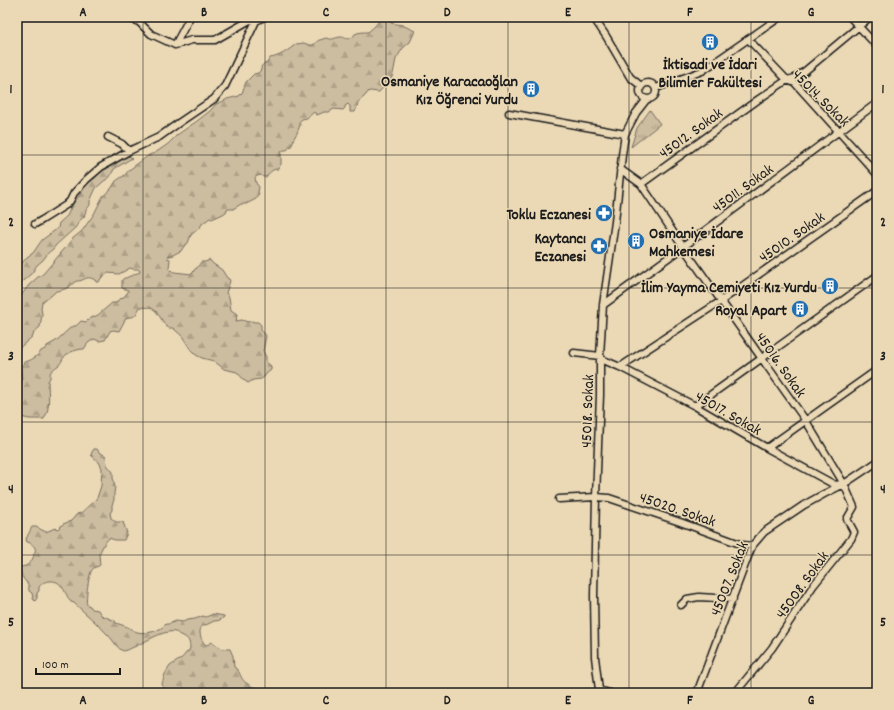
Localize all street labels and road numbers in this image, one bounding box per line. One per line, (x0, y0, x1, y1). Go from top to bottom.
street label: 45014. Sokak (786, 64, 855, 133)
street label: 45012. Sokak (655, 103, 728, 165)
street label: 45011. Sokak (708, 159, 779, 219)
street label: 45010. Sokak (755, 207, 830, 269)
street label: 45016. Sokak (749, 328, 811, 403)
street label: 45018. Sokak (576, 374, 601, 448)
street label: 45017. Sokak (690, 386, 765, 443)
street label: 45020. Sokak (636, 487, 719, 534)
street label: 45007. Sokak (705, 538, 756, 620)
street label: 45008. Sokak (770, 547, 836, 624)

